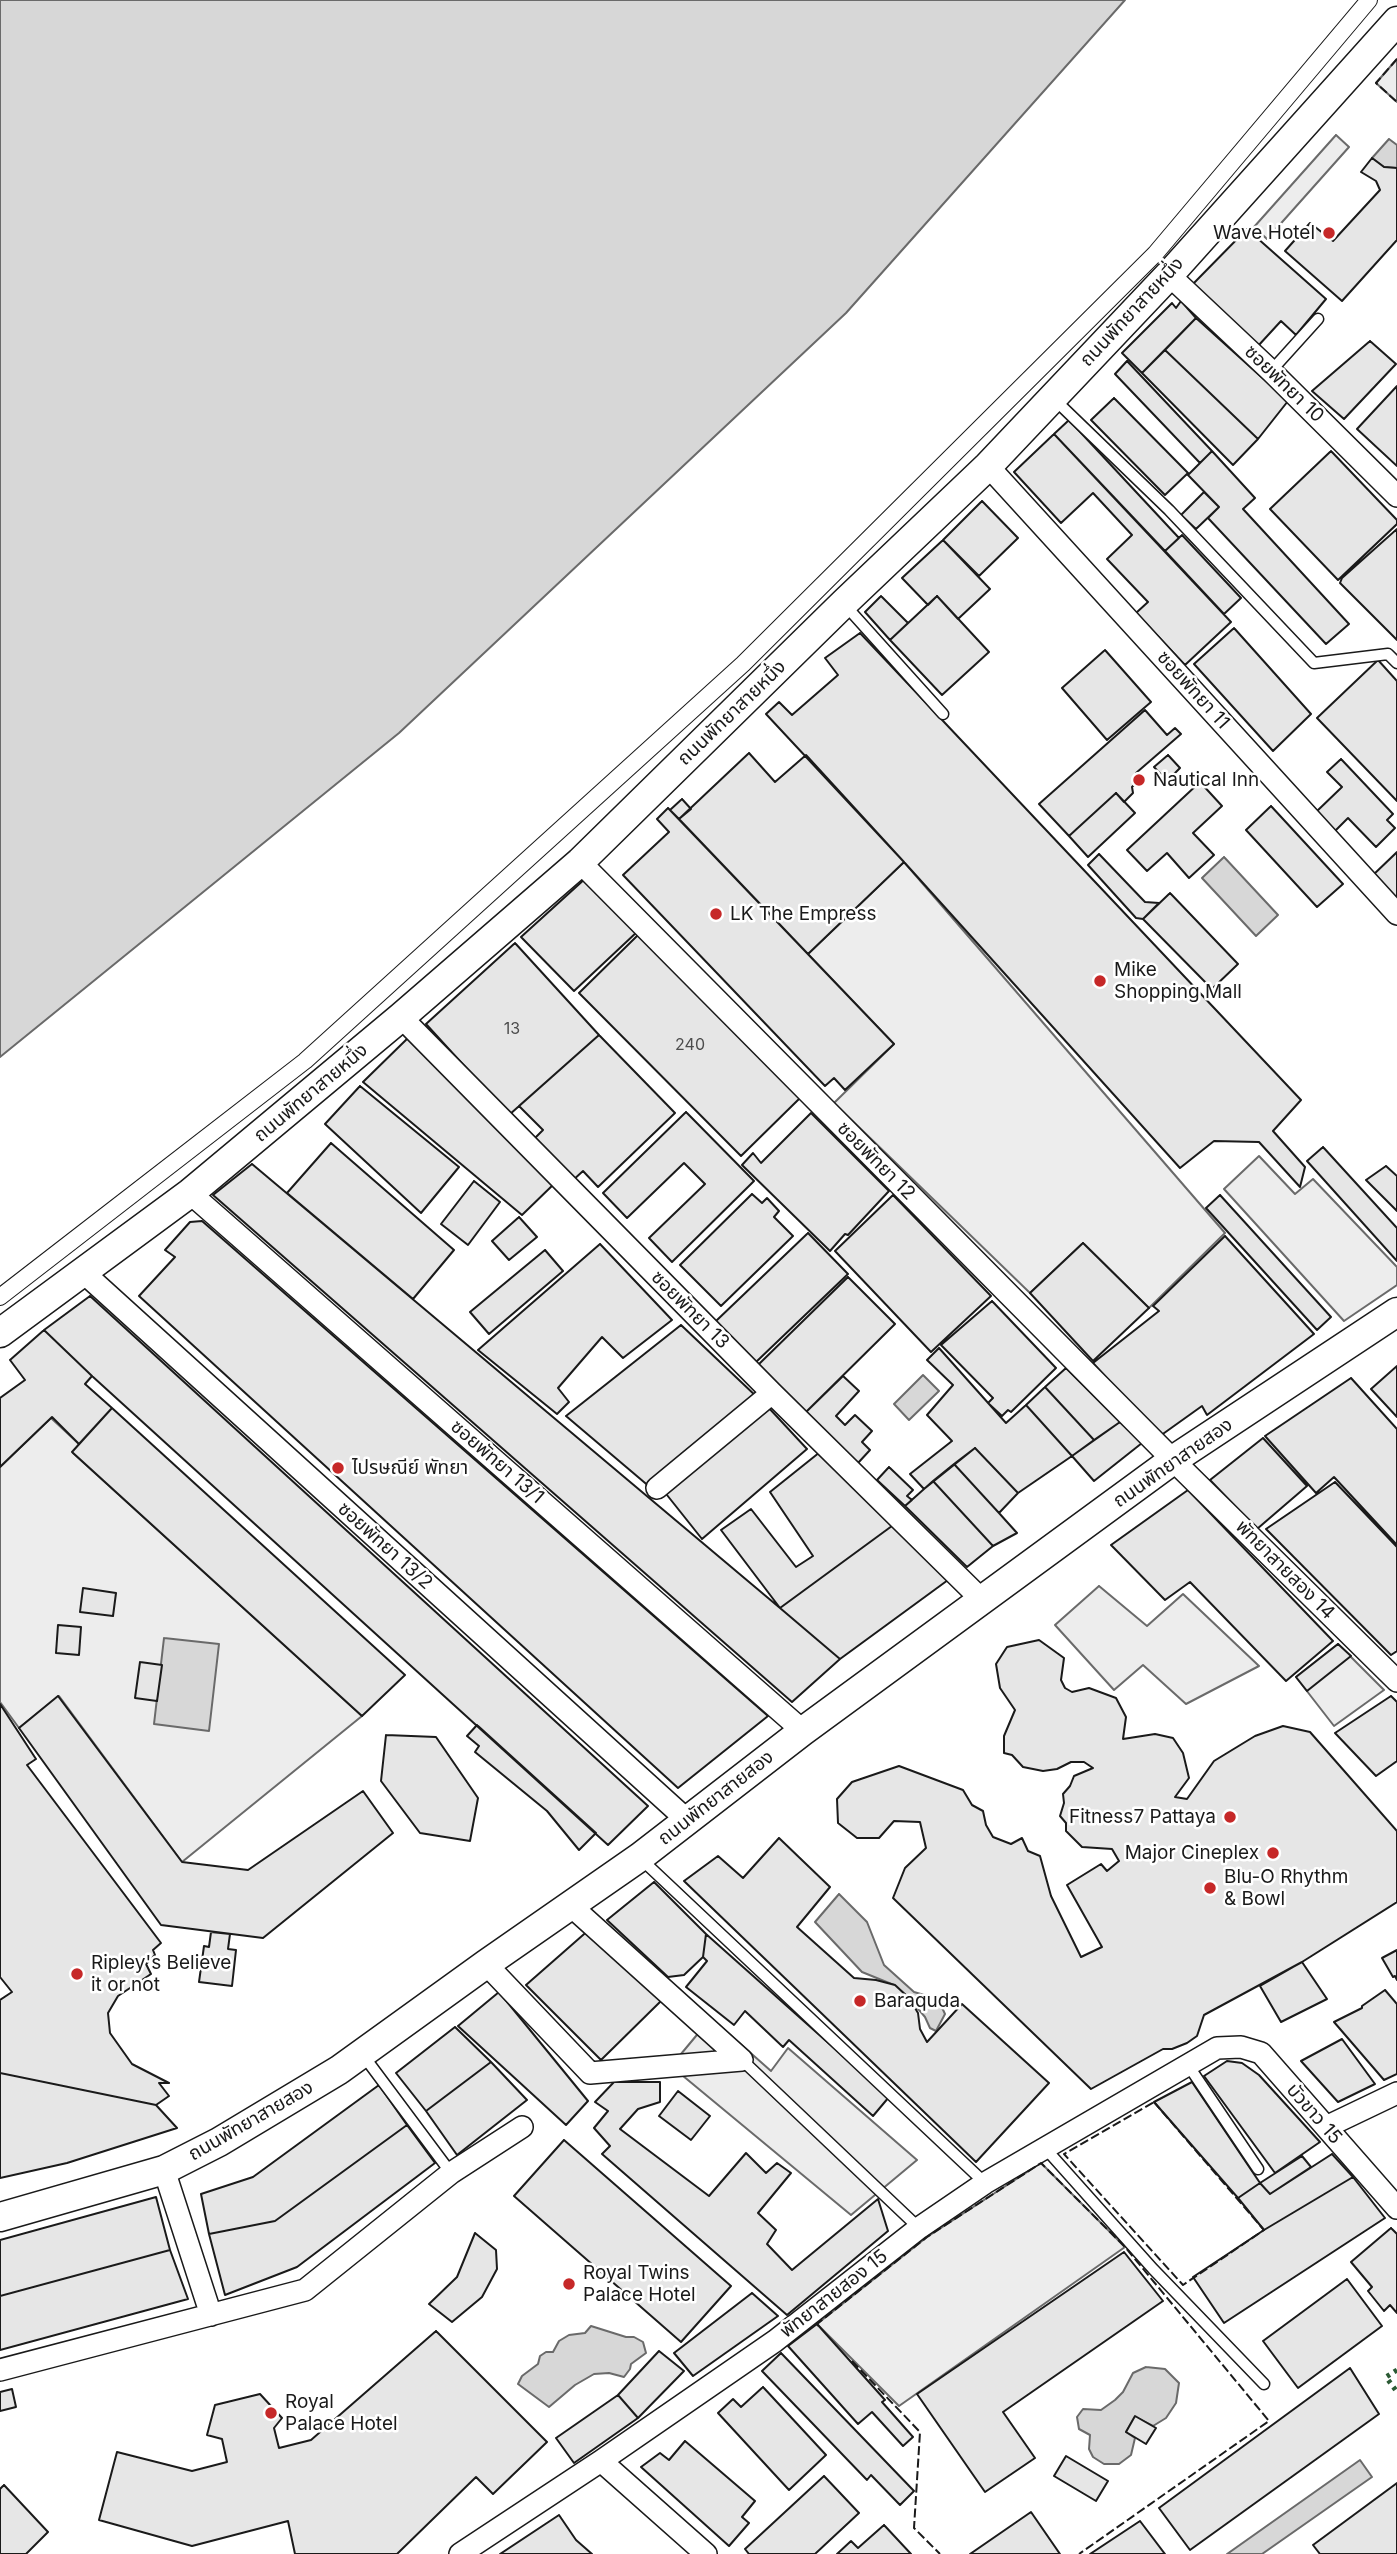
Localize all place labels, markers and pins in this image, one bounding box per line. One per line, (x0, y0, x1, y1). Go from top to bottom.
place label: Wave Hotel (1213, 222, 1315, 244)
marker: Wave Hotel (1321, 225, 1337, 241)
place label: Nautical Inn (1153, 769, 1259, 791)
marker: Nautical Inn (1131, 772, 1147, 788)
place label: LK The Empress (730, 903, 876, 925)
marker: LK The Empress (708, 906, 724, 922)
place label: Mike Shopping Mall (1114, 959, 1242, 1003)
marker: Mike Shopping Mall (1092, 973, 1108, 989)
place label: ไปรษณีย์ พัทยา (352, 1457, 468, 1479)
marker: ไปรษณีย์ พัทยา (330, 1460, 346, 1476)
place label: Fitness7 Pattaya (1069, 1806, 1216, 1828)
marker: Fitness7 Pattaya (1222, 1809, 1238, 1825)
place label: Major Cineplex (1125, 1842, 1259, 1864)
marker: Major Cineplex (1265, 1845, 1281, 1861)
place label: Blu-O Rhythm & Bowl (1224, 1866, 1348, 1910)
marker: Blu-O Rhythm & Bowl (1202, 1880, 1218, 1896)
place label: Ripley's Believe it or not (91, 1952, 231, 1996)
marker: Ripley's Believe it or not (69, 1966, 85, 1982)
place label: Baraquda (874, 1990, 960, 2012)
marker: Baraquda (852, 1993, 868, 2009)
place label: Royal Twins Palace Hotel (583, 2262, 696, 2306)
marker: Royal Twins Palace Hotel (561, 2276, 577, 2292)
place label: Royal Palace Hotel (285, 2391, 398, 2435)
marker: Royal Palace Hotel (263, 2405, 279, 2421)

